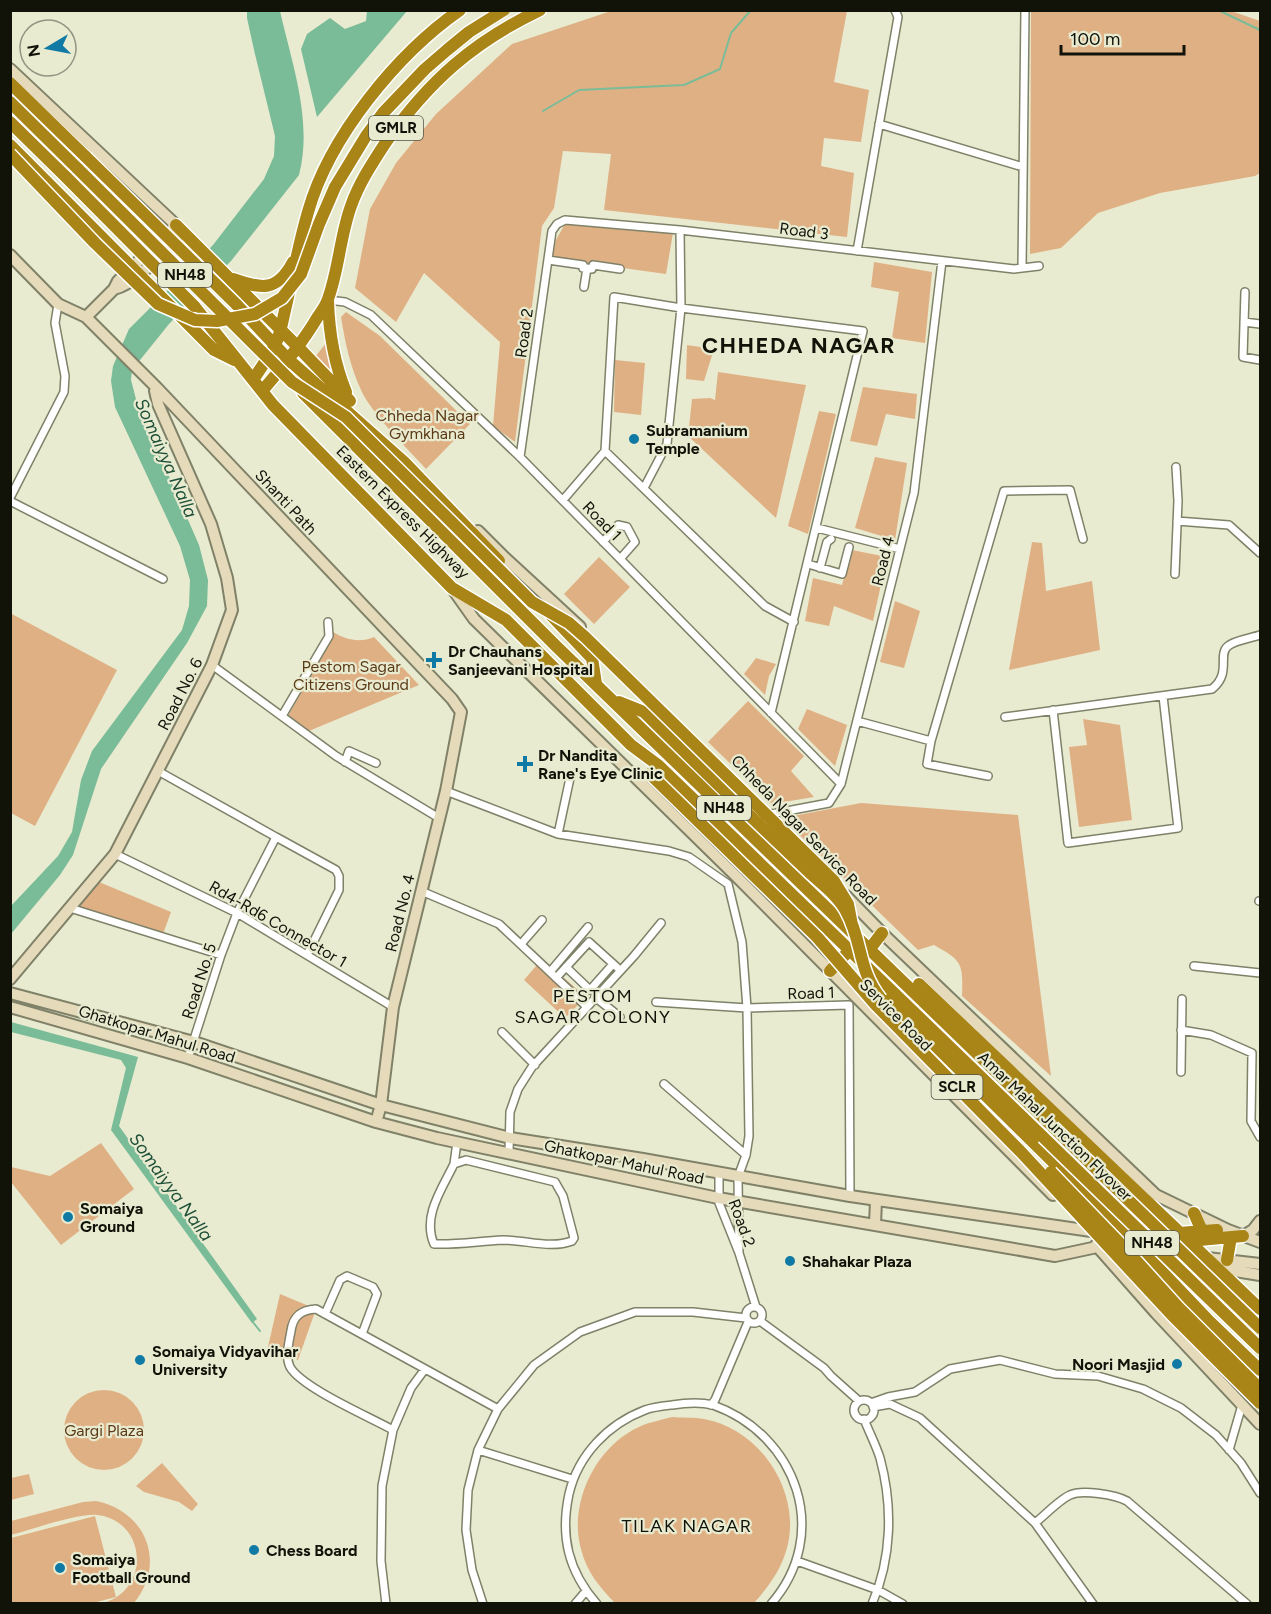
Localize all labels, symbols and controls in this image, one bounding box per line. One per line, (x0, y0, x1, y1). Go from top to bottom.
north arrow (18, 18, 78, 78)
scale bar (1061, 18, 1184, 56)
text: 100 m (1070, 28, 1120, 50)
text: N (23, 43, 44, 58)
road number: GMLR (369, 116, 423, 140)
street label: Road 3 (778, 219, 830, 243)
road number: NH48 (158, 263, 212, 287)
street label: Road 2 (511, 307, 537, 359)
district label: CHHEDA NAGAR (702, 332, 896, 359)
water label: Somaiyya Nalla (130, 395, 202, 521)
park label: Chheda Nagar Gymkhana (375, 406, 479, 443)
place label: Subramanium Temple (646, 421, 748, 458)
marker: Subramanium Temple (627, 432, 641, 446)
street label: Eastern Express Highway (332, 441, 474, 583)
street label: Shanti Path (251, 466, 321, 538)
street label: Road 1 (579, 497, 625, 545)
street label: Road 4 (868, 534, 898, 588)
place label: Dr Chauhans Sanjeevani Hospital (448, 642, 593, 679)
marker: Dr Chauhans Sanjeevani Hospital (425, 651, 443, 669)
street label: Road No. 6 (154, 655, 206, 733)
park label: Pestom Sagar Citizens Ground (293, 657, 409, 694)
place label: Dr Nandita Rane's Eye Clinic (538, 746, 663, 783)
street label: Chheda Nagar Service Road (727, 751, 881, 909)
marker: Dr Nandita Rane's Eye Clinic (516, 755, 534, 773)
road number: NH48 (697, 796, 751, 820)
street label: Road No. 4 (381, 872, 419, 954)
street label: Rd4-Rd6 Connector 1 (206, 877, 350, 971)
street label: Road No. 5 (178, 941, 220, 1021)
street label: Service Road (856, 975, 936, 1055)
street label: Road 1 (787, 983, 835, 1003)
district label: PESTOM SAGAR COLONY (515, 985, 672, 1028)
street label: Ghatkopar Mahul Road (76, 1001, 238, 1067)
street label: Amar Mahal Junction Flyover (974, 1047, 1136, 1205)
road number: SCLR (932, 1075, 982, 1099)
water label: Somaiyya Nalla (124, 1129, 218, 1246)
street label: Ghatkopar Mahul Road (542, 1136, 706, 1188)
street label: Road 2 (725, 1196, 759, 1250)
place label: Somaiya Ground (80, 1199, 143, 1236)
marker: Somaiya Ground (61, 1210, 75, 1224)
road number: NH48 (1125, 1231, 1179, 1255)
place label: Shahakar Plaza (802, 1252, 912, 1271)
marker: Shahakar Plaza (783, 1254, 797, 1268)
place label: Somaiya Vidyavihar University (152, 1342, 298, 1379)
marker: Somaiya Vidyavihar University (133, 1353, 147, 1367)
place label: Noori Masjid (1072, 1355, 1165, 1374)
marker: Noori Masjid (1170, 1357, 1184, 1371)
park label: Gargi Plaza (64, 1421, 144, 1440)
district label: TILAK NAGAR (622, 1515, 752, 1537)
place label: Chess Board (266, 1541, 358, 1560)
marker: Chess Board (247, 1543, 261, 1557)
place label: Somaiya Football Ground (72, 1550, 190, 1587)
marker: Somaiya Football Ground (53, 1561, 67, 1575)

